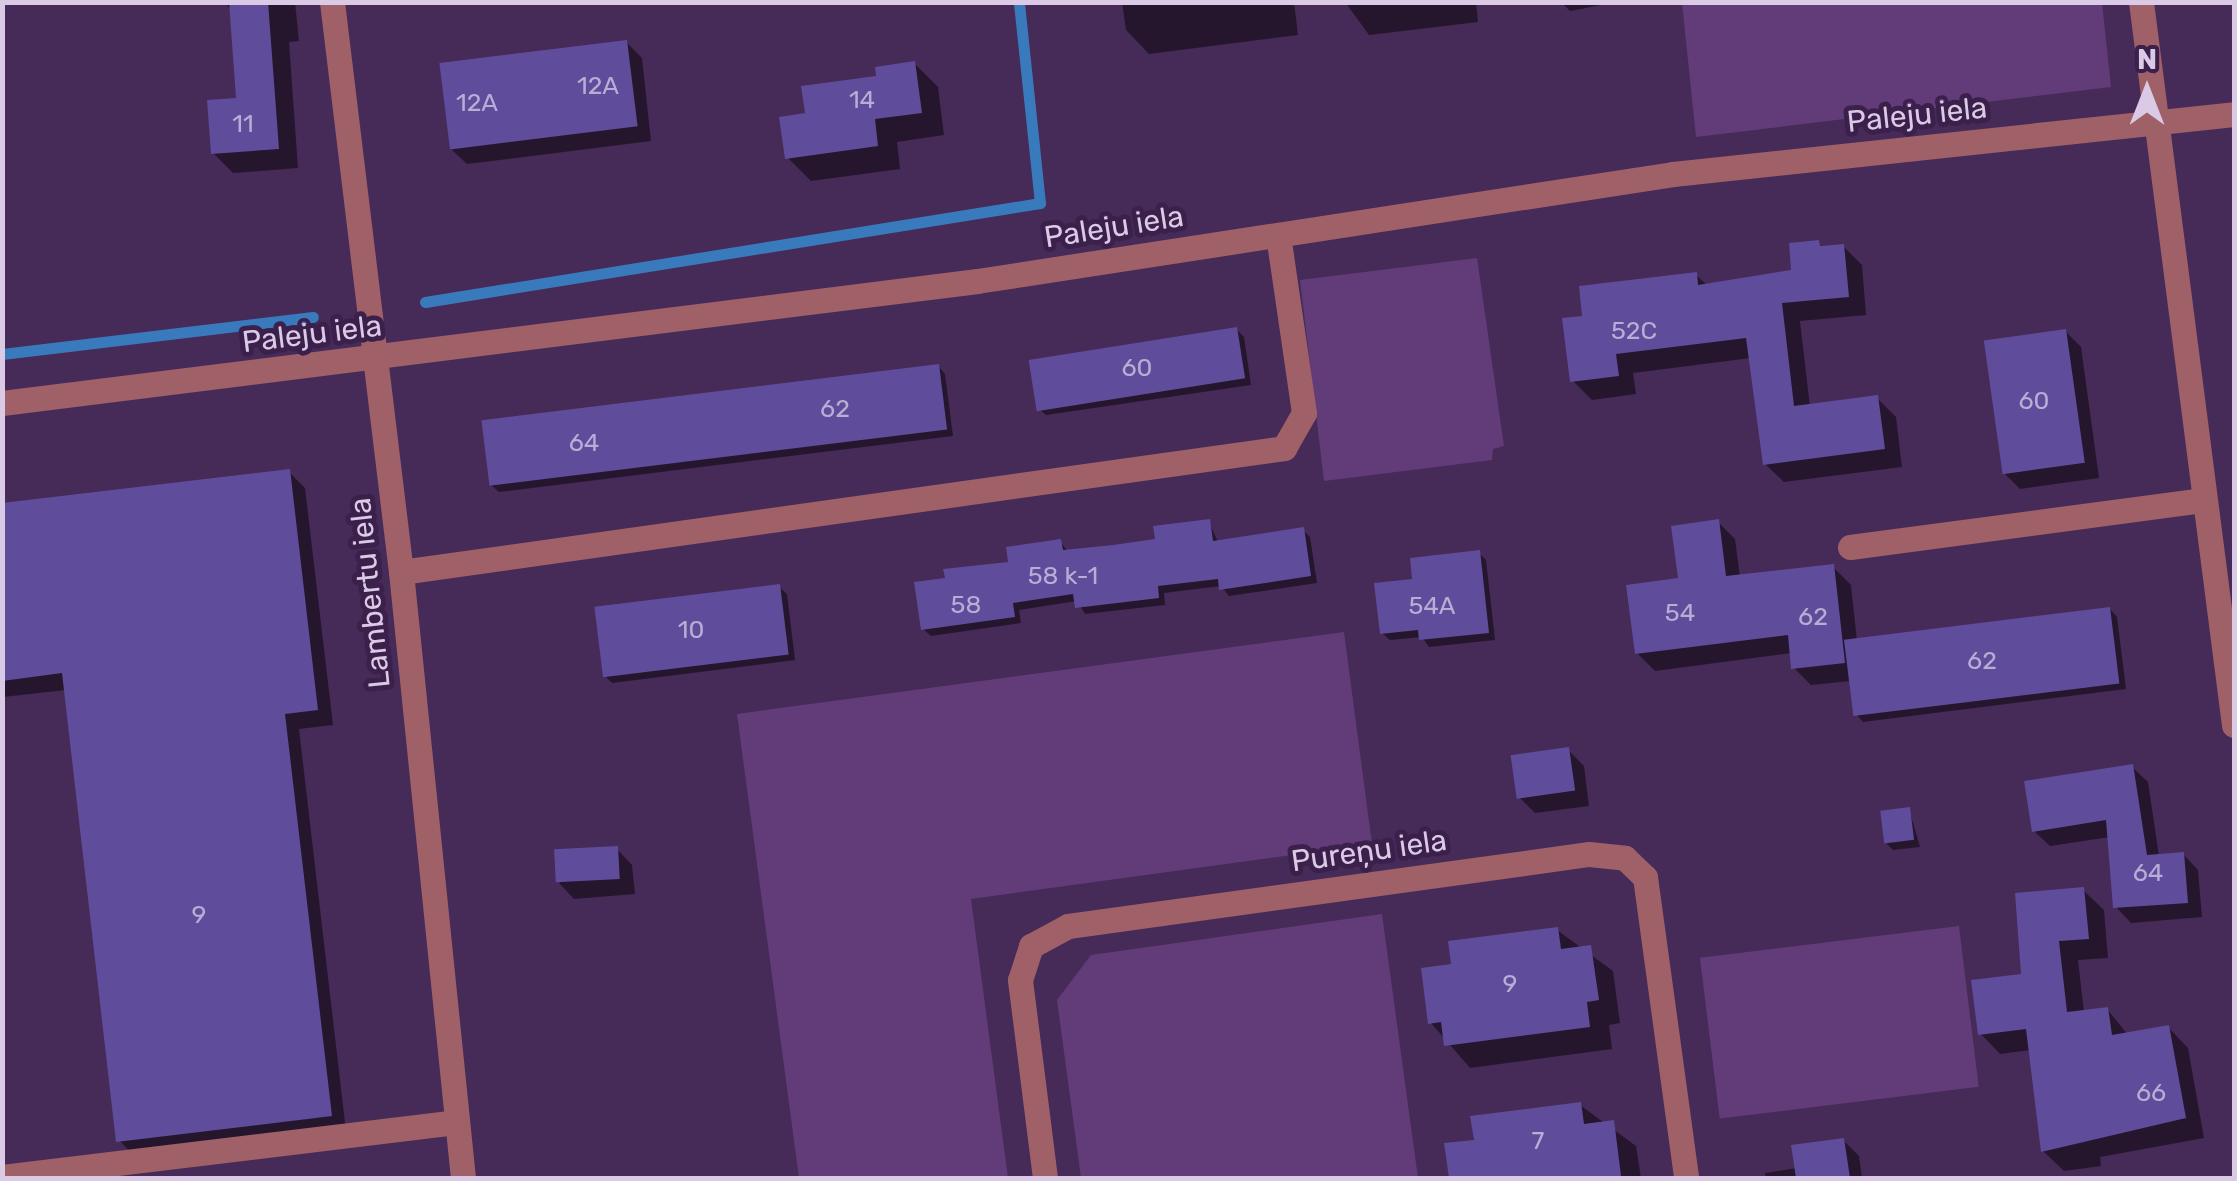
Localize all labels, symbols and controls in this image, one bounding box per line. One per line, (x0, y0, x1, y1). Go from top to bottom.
north arrow (2097, 40, 2197, 140)
text: N (2137, 43, 2157, 76)
house number: 12A (577, 71, 619, 101)
house number: 14 (849, 85, 875, 115)
house number: 12A (456, 88, 498, 118)
street label: Paleju iela (1845, 90, 1989, 140)
house number: 11 (232, 109, 254, 139)
street label: Paleju iela (1042, 198, 1186, 256)
street label: Paleju iela (240, 308, 384, 360)
house number: 52C (1611, 316, 1657, 346)
house number: 60 (1122, 353, 1152, 383)
house number: 60 (2019, 386, 2049, 416)
house number: 62 (820, 394, 850, 424)
house number: 64 (569, 428, 599, 458)
street label: Lambertu iela (342, 496, 398, 690)
house number: 58 k-1 (1028, 561, 1098, 591)
house number: 58 (951, 590, 981, 620)
house number: 54A (1408, 591, 1456, 621)
house number: 54 (1665, 598, 1695, 628)
house number: 62 (1798, 602, 1828, 632)
house number: 10 (678, 615, 704, 645)
house number: 62 (1967, 646, 1997, 676)
street label: Pureņu iela (1289, 822, 1449, 880)
house number: 64 (2133, 858, 2163, 888)
house number: 9 (192, 900, 206, 930)
house number: 9 (1503, 969, 1517, 999)
house number: 66 (2136, 1078, 2166, 1108)
house number: 7 (1532, 1126, 1544, 1156)

